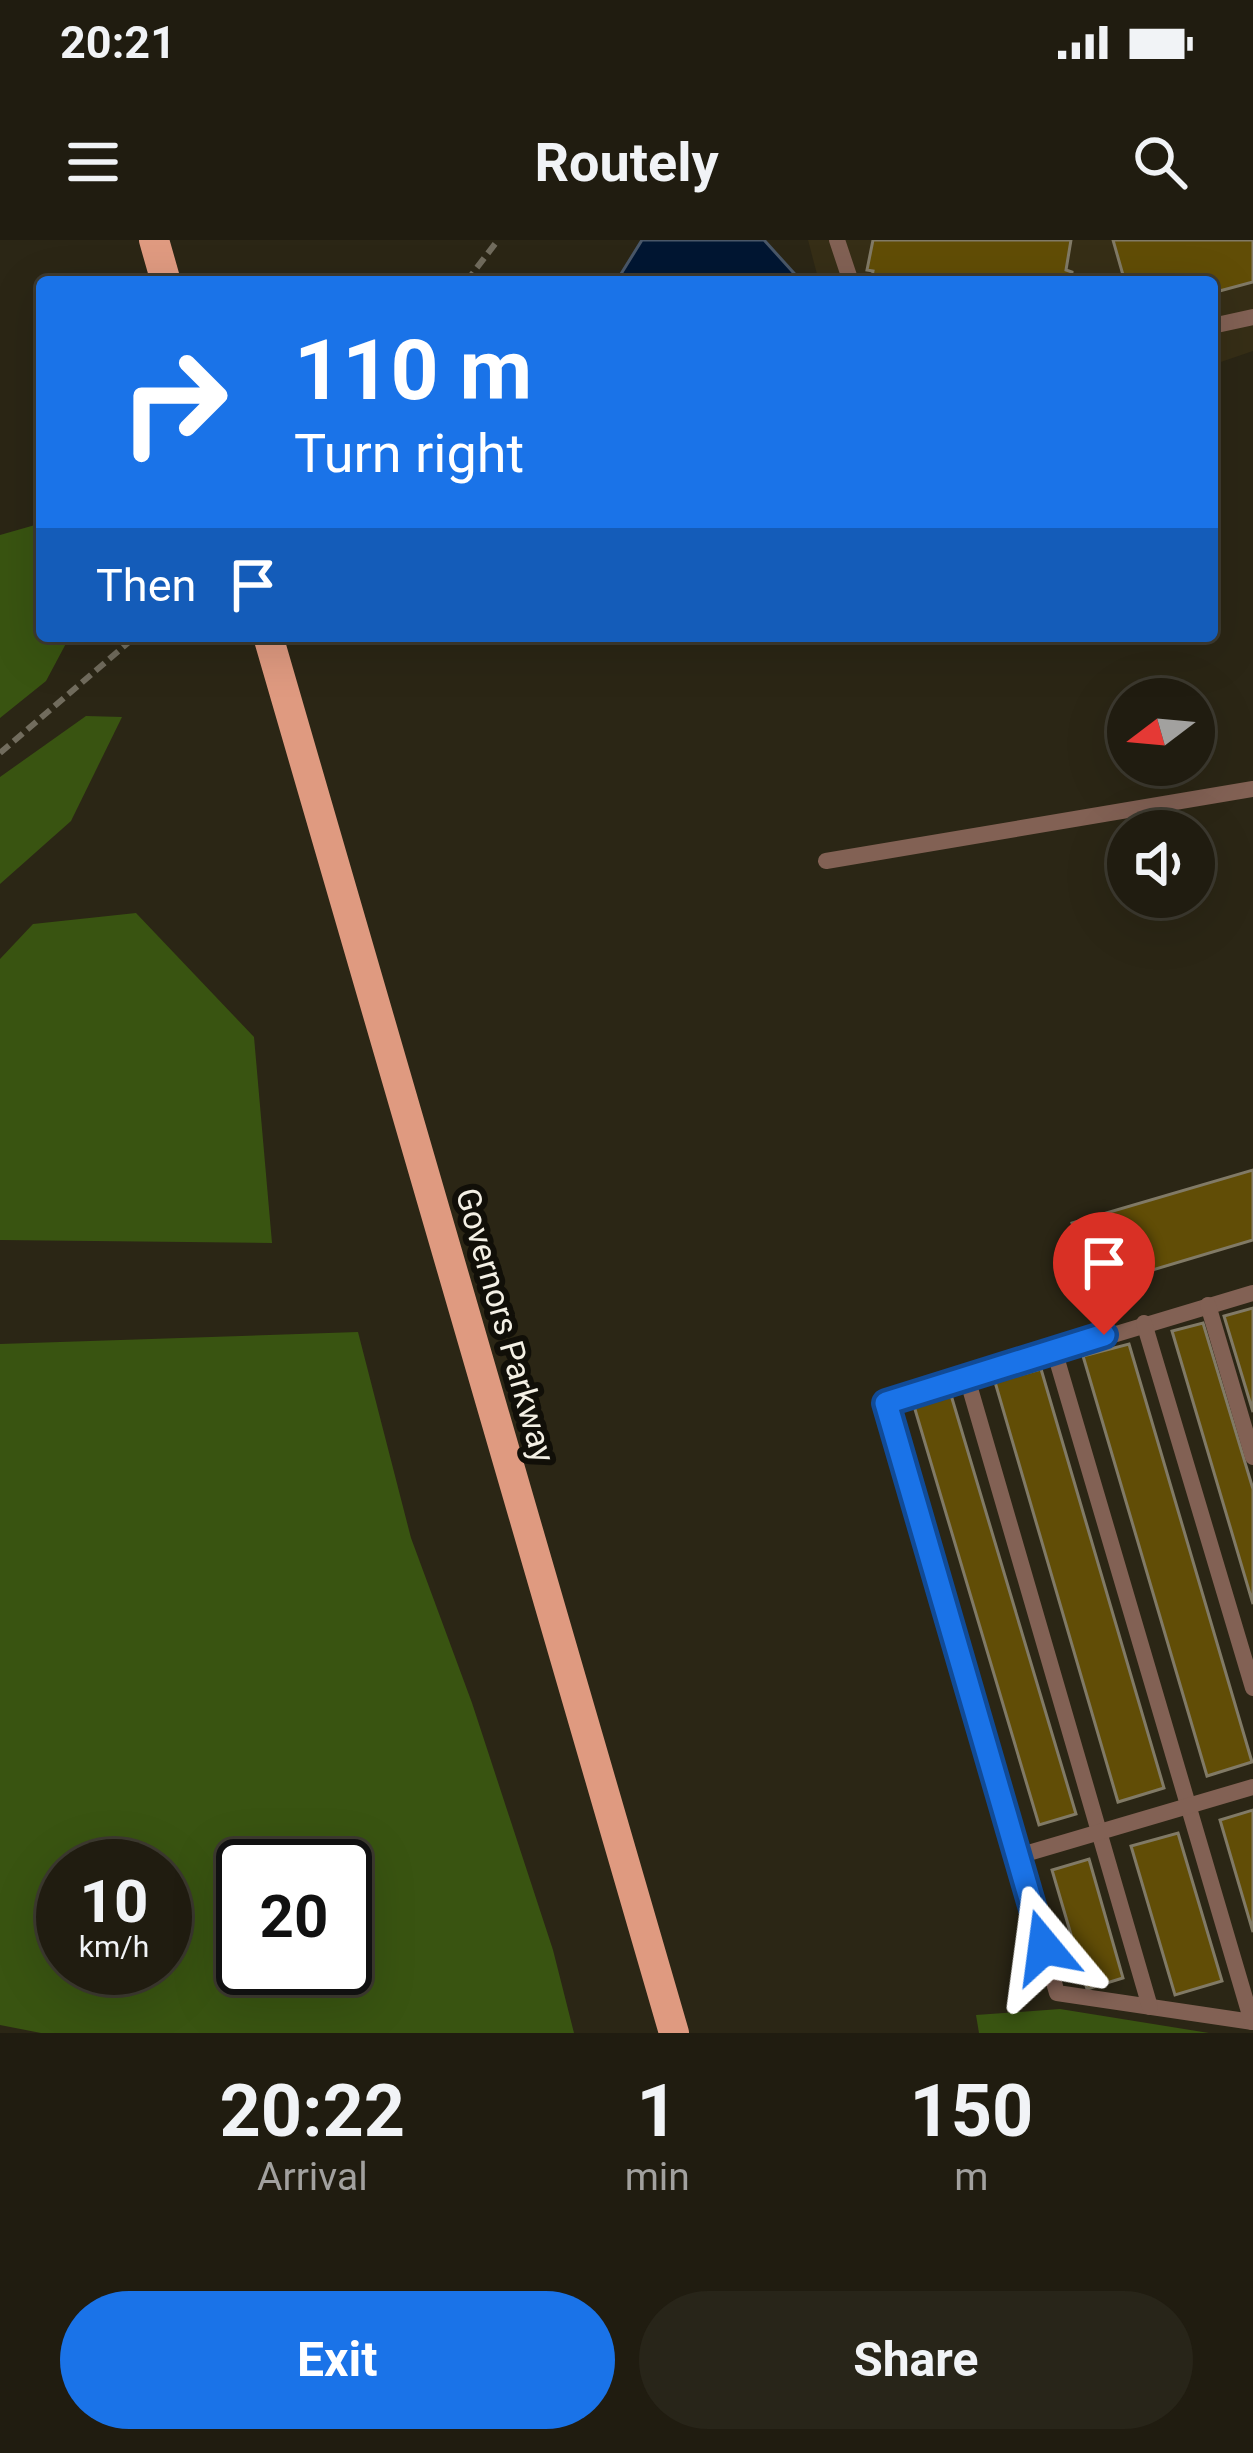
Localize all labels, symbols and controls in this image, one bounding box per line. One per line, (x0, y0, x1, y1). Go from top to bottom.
text: 20:21 (60, 16, 176, 69)
icon: menu (60, 129, 126, 195)
icon: search (1127, 129, 1193, 195)
text: Routely (534, 131, 719, 194)
text: 110 m (294, 321, 532, 420)
icon: right (96, 324, 252, 480)
text: Turn right (294, 422, 524, 485)
icon: arrive (220, 552, 286, 618)
text: Then (96, 559, 196, 612)
north arrow (1107, 678, 1215, 786)
map controls (1107, 678, 1215, 918)
button: sound (1107, 810, 1215, 918)
street label: Governors Parkway (448, 1183, 563, 1467)
pin (1053, 1212, 1155, 1335)
icon: arrive (1071, 1230, 1137, 1296)
speed limit sign: 20 (216, 1839, 372, 1995)
text: 10 (80, 1866, 148, 1937)
position arrow (981, 1884, 1107, 2010)
text: km/h (79, 1929, 149, 1964)
text: 20:22 (220, 2069, 405, 2154)
text: 1 (637, 2069, 678, 2154)
text: 150 (909, 2069, 1033, 2154)
text: Arrival (257, 2154, 368, 2200)
text: min (625, 2154, 690, 2200)
text: m (954, 2154, 989, 2200)
button: Exit (60, 2291, 615, 2429)
button: Share (639, 2291, 1193, 2429)

